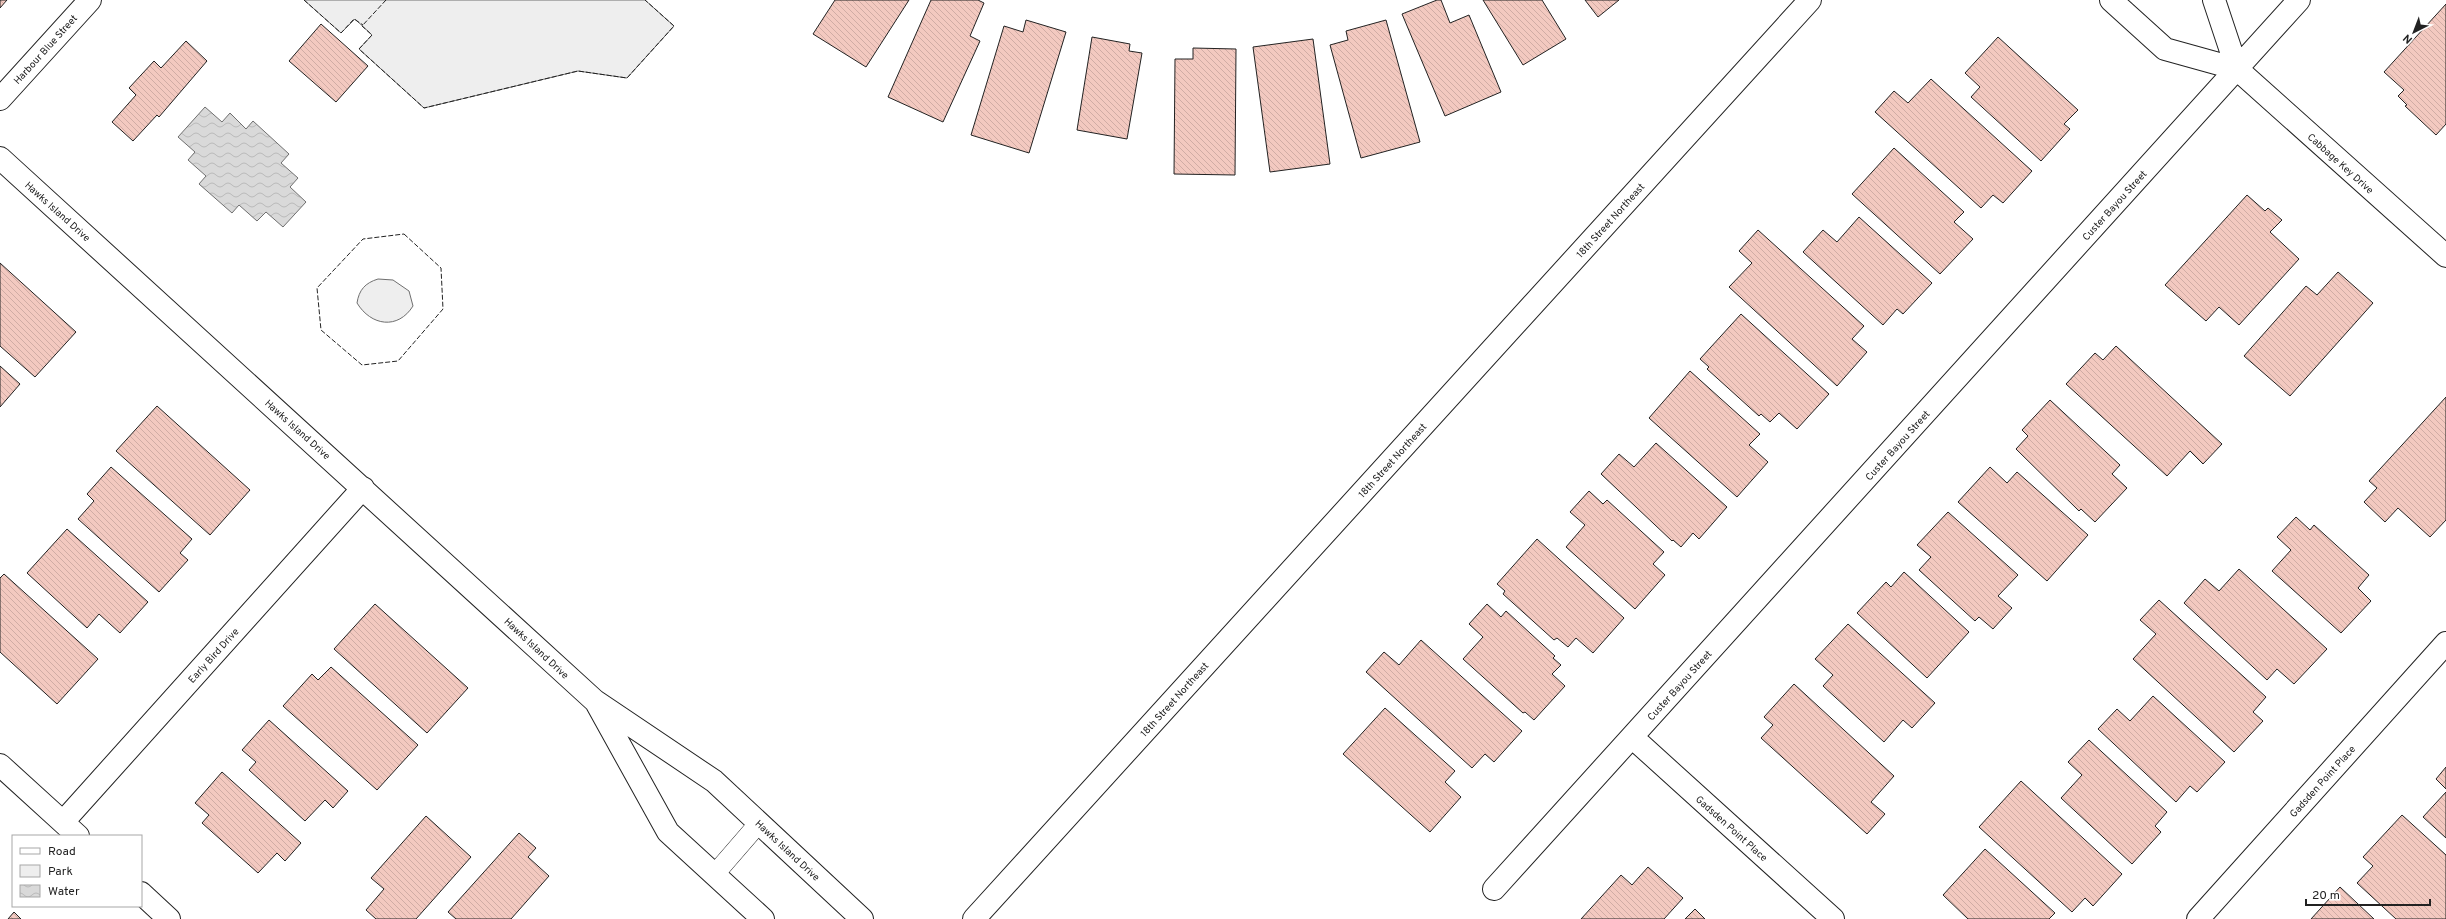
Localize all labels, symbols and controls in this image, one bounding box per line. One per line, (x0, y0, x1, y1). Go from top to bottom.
street label: Harbour Blue Street (11, 12, 81, 88)
north arrow (2394, 12, 2434, 52)
text: N (2400, 31, 2416, 47)
street label: Cabbage Key Drive (2304, 131, 2376, 197)
street label: Custer Bayou Street (2080, 168, 2150, 244)
street label: Hawks Island Drive (21, 179, 93, 245)
street label: 18th Street Northeast (1574, 181, 1648, 261)
street label: Hawks Island Drive (261, 397, 333, 463)
street label: Custer Bayou Street (1863, 408, 1933, 484)
street label: 18th Street Northeast (1356, 421, 1430, 501)
street label: Hawks Island Drive (501, 616, 571, 682)
street label: Early Bird Drive (186, 626, 242, 686)
street label: Custer Bayou Street (1645, 648, 1715, 724)
street label: 18th Street Northeast (1138, 660, 1212, 740)
street label: Gadsden Point Place (2287, 743, 2359, 821)
street label: Gadsden Point Place (1692, 793, 1770, 865)
street label: Hawks Island Drive (752, 818, 822, 884)
legend (12, 835, 142, 907)
text: Road (48, 844, 76, 860)
text: Park (48, 864, 73, 880)
scale bar (2306, 881, 2430, 907)
text: Water (48, 884, 80, 900)
text: 20 m (2312, 888, 2340, 904)

